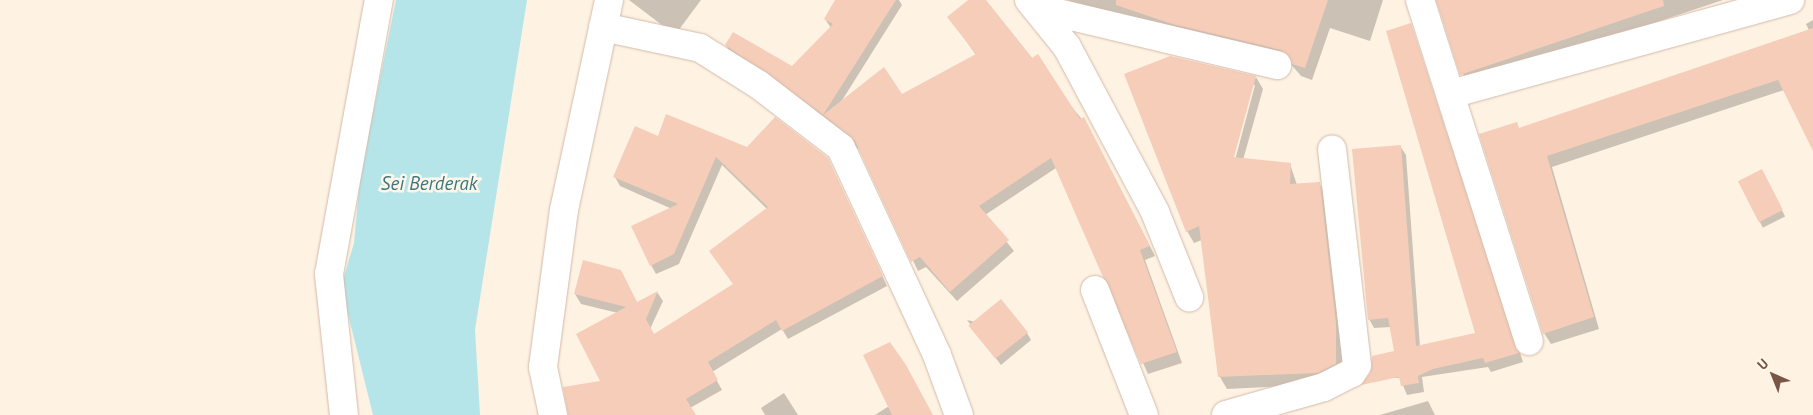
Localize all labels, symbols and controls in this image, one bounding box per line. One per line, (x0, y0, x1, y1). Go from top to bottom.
water label: Sei Berderak (381, 173, 477, 195)
north arrow (1748, 350, 1798, 400)
text: U (1753, 355, 1772, 374)

